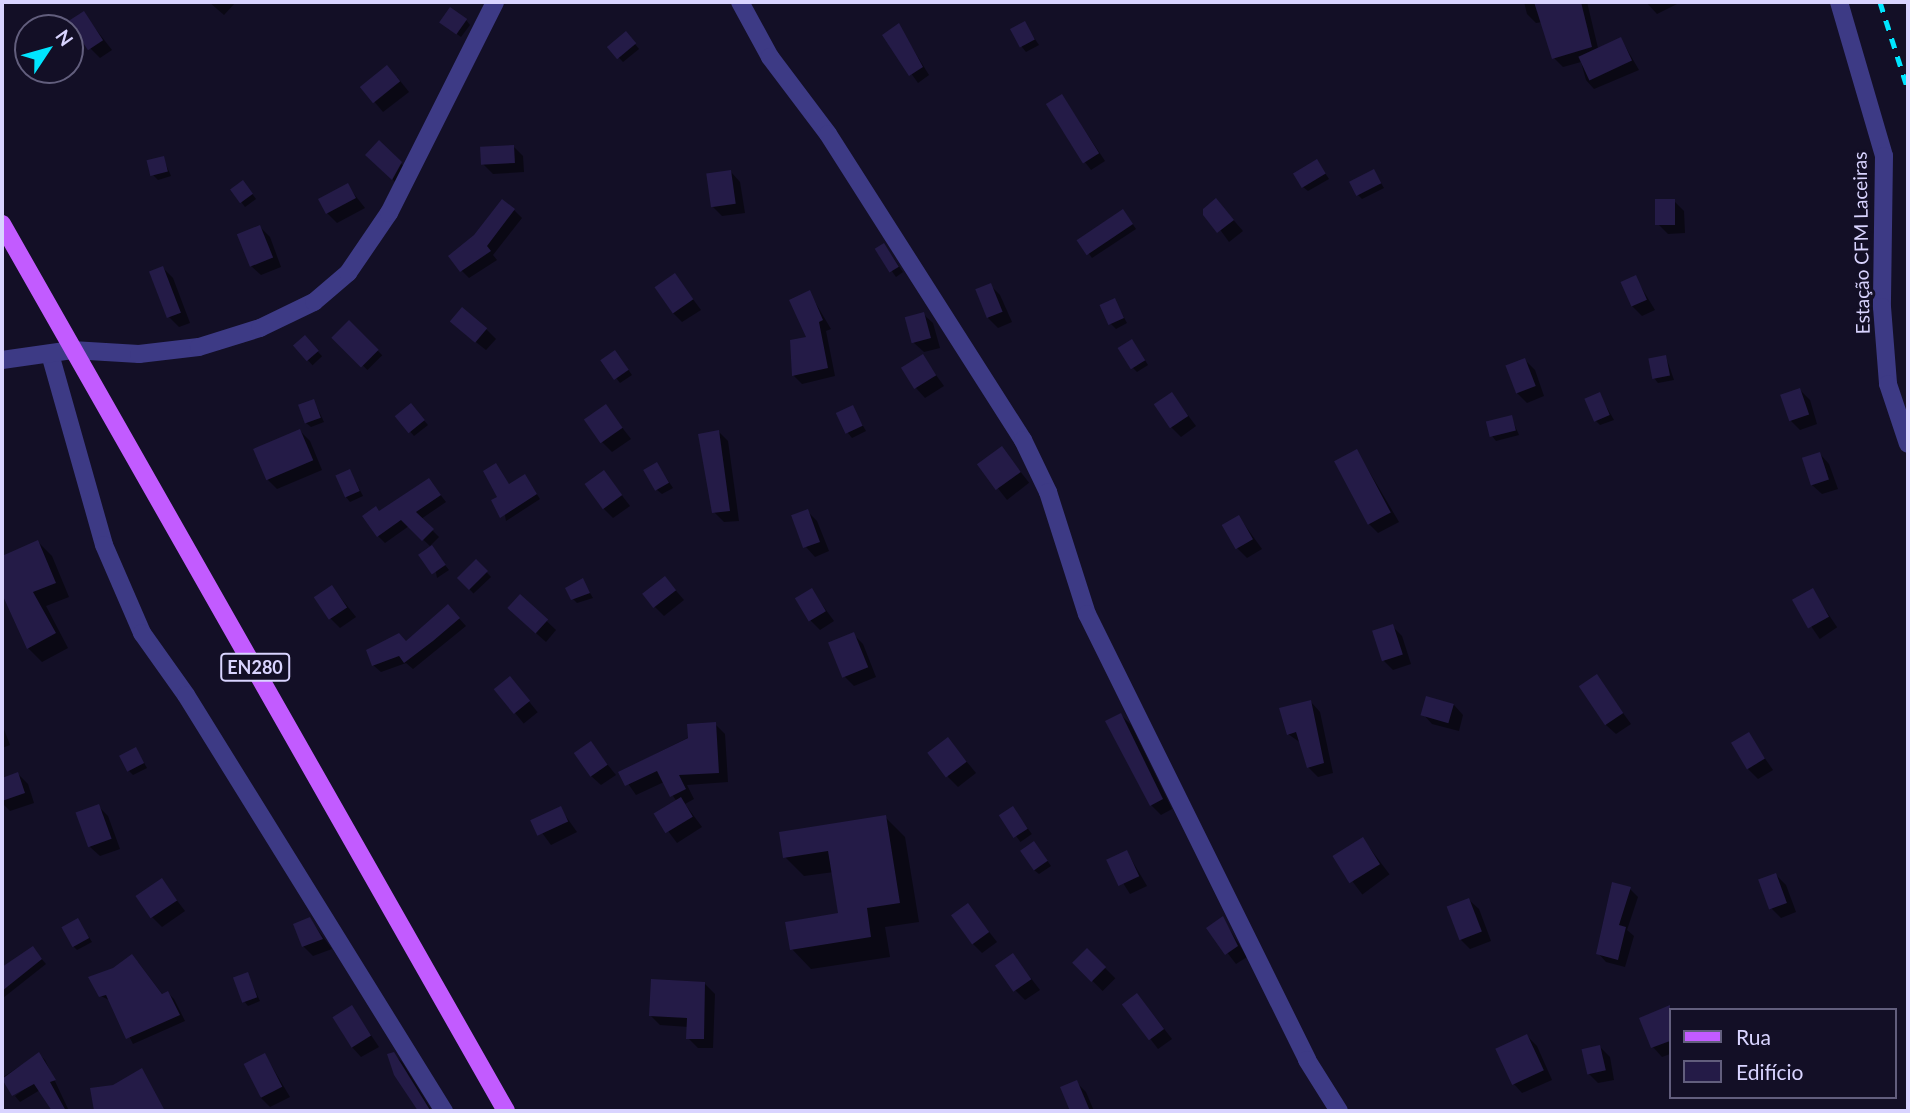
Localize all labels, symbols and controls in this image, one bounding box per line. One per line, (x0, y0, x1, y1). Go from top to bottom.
north arrow (14, 14, 84, 84)
text: N (51, 25, 78, 50)
street label: Estação CFM Laceiras (1848, 152, 1874, 334)
road number: EN280 (220, 652, 290, 682)
legend (1668, 1008, 1896, 1099)
text: Rua (1736, 1024, 1771, 1049)
text: Edifício (1736, 1059, 1803, 1084)

